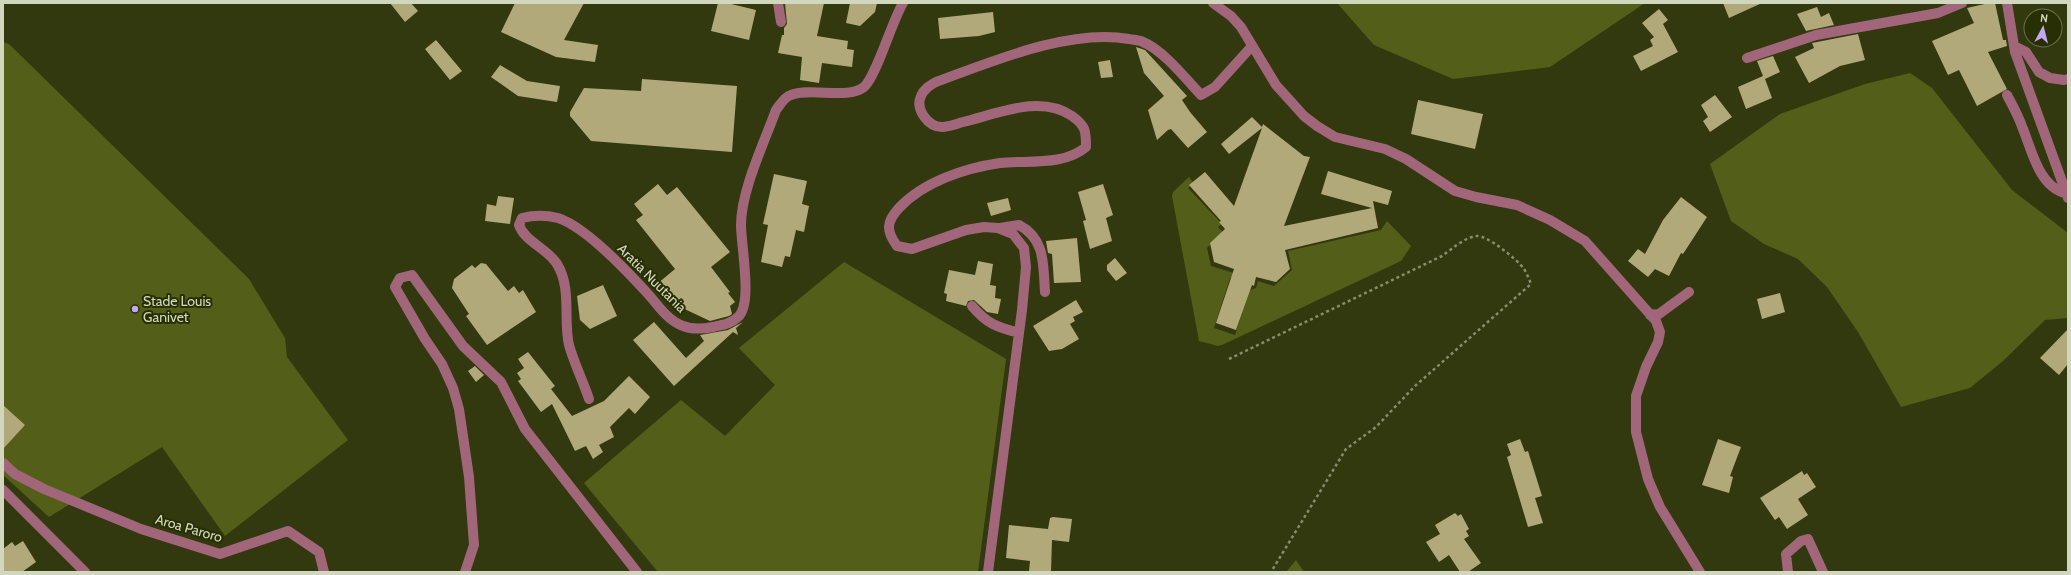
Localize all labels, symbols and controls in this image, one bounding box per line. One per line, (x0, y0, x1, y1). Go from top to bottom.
north arrow (2023, 8, 2063, 48)
text: N (2040, 11, 2049, 25)
street label: Aratia Nuutania (614, 240, 691, 317)
place label: Stade Louis Ganivet (143, 292, 211, 326)
marker: Stade Louis Ganivet (130, 304, 140, 314)
street label: Aroa Paroro (153, 510, 225, 546)

